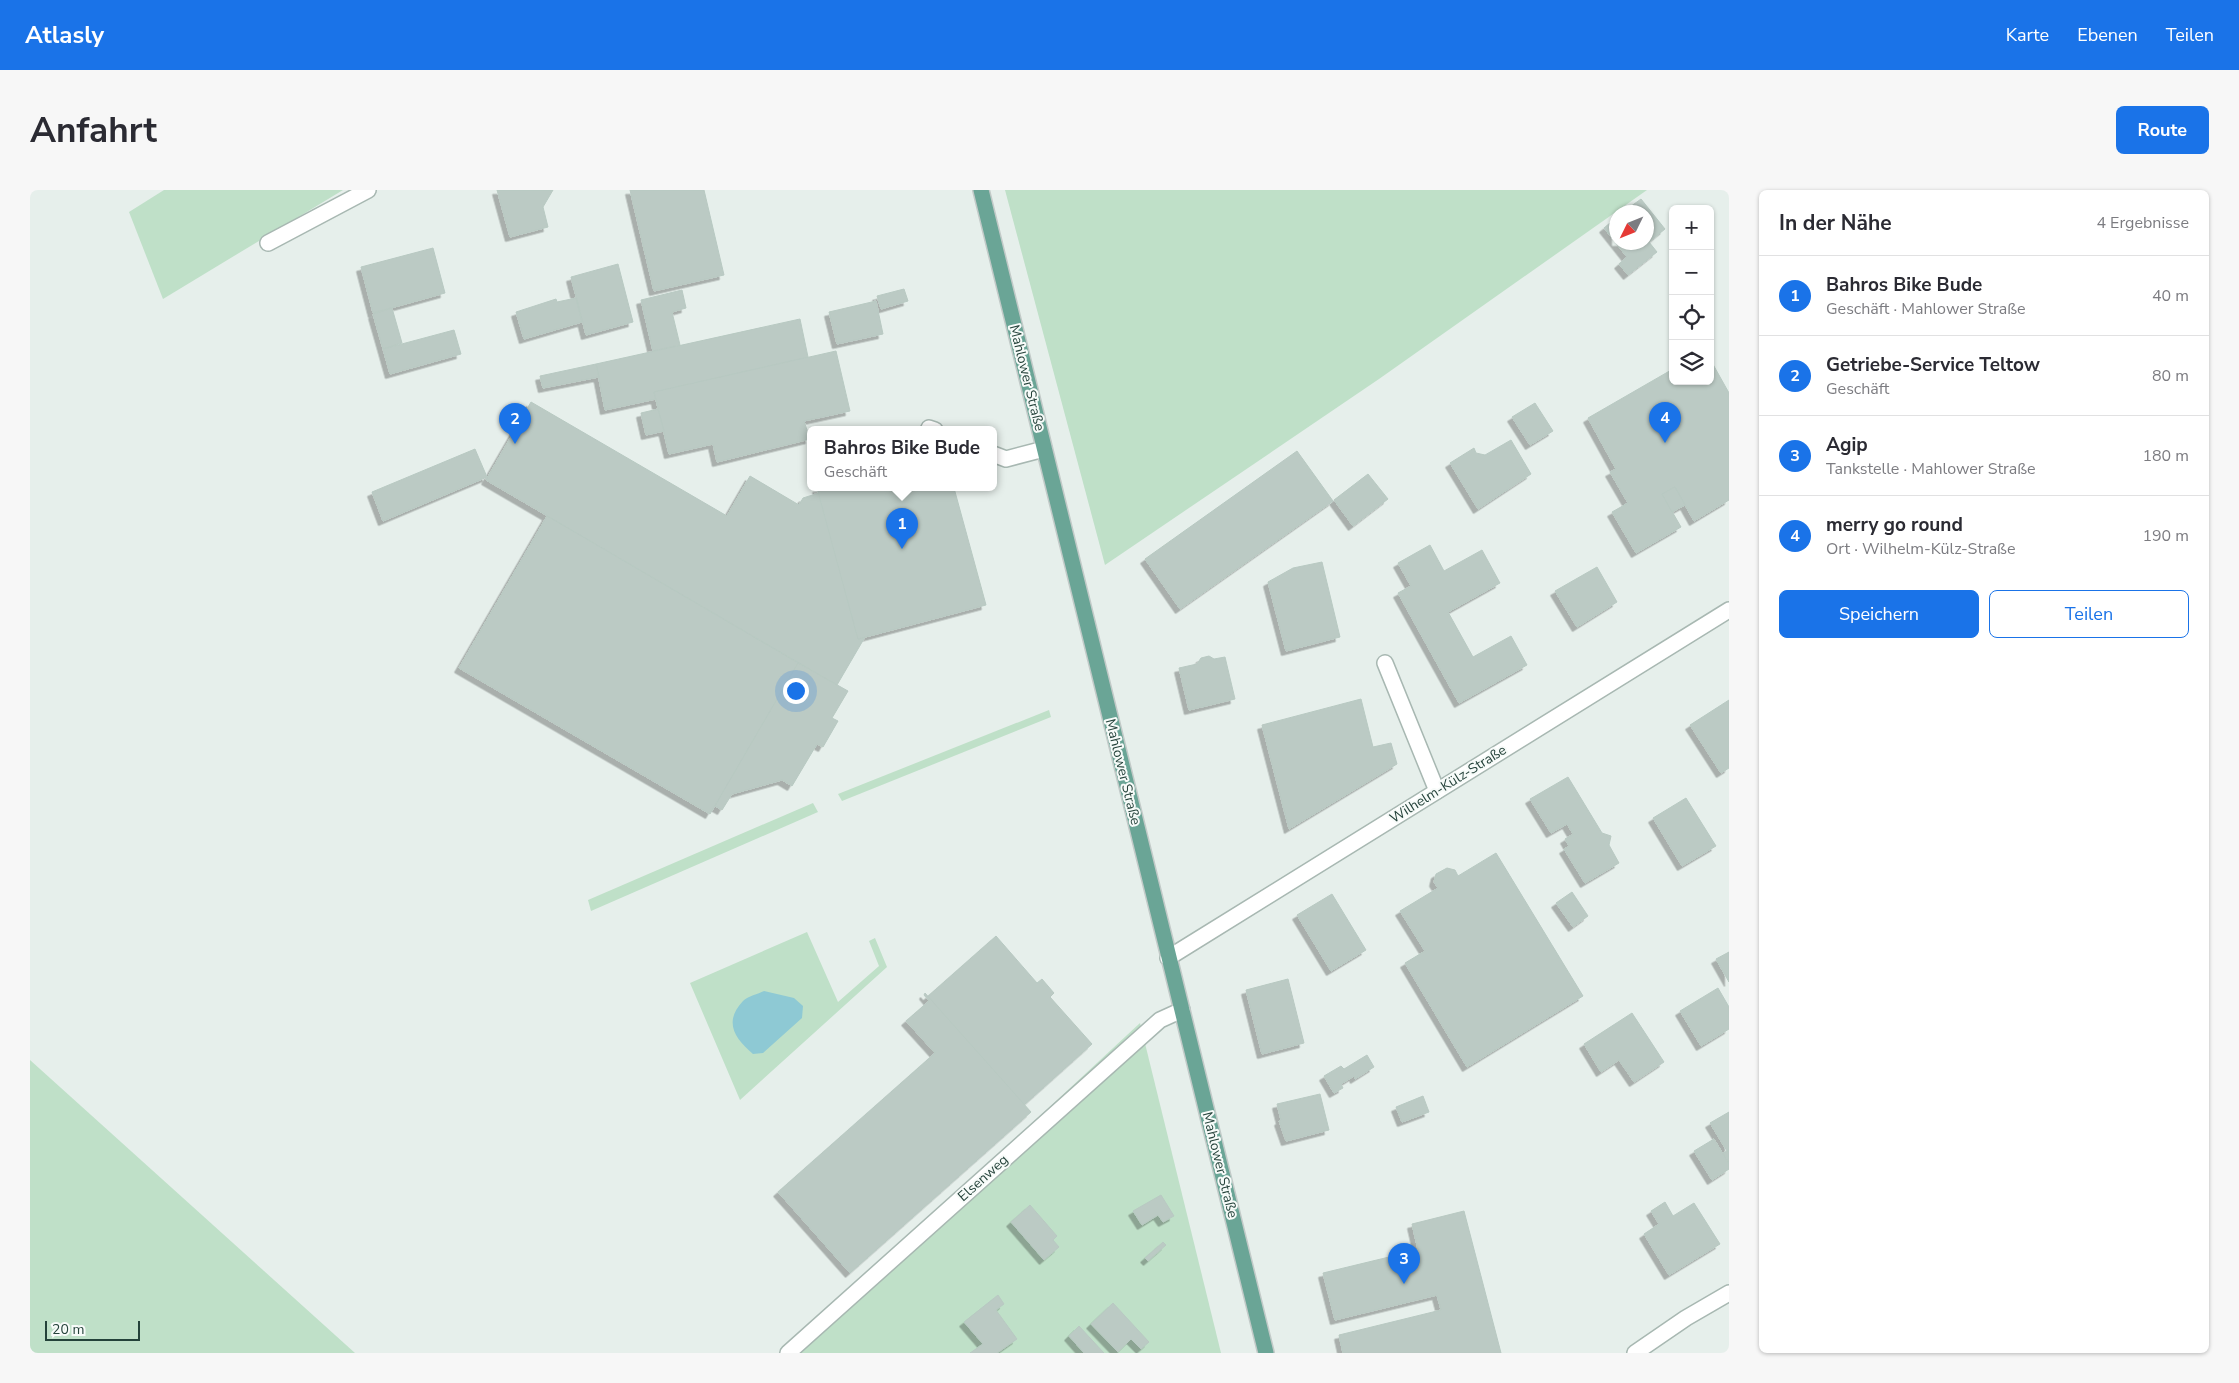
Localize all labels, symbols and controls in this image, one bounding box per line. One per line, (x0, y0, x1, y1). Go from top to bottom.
text: Atlasly (25, 19, 104, 51)
text: Karte (2006, 23, 2049, 47)
text: Ebenen (2077, 23, 2138, 47)
text: Teilen (2166, 23, 2214, 47)
button: Route (2116, 106, 2209, 154)
text: Anfahrt (30, 107, 157, 154)
north arrow (1609, 205, 1654, 250)
map controls (1669, 205, 1714, 385)
button: + (1669, 205, 1714, 250)
text: In der Nähe (1779, 209, 1892, 237)
text: 4 Ergebnisse (2096, 212, 2189, 234)
button: − (1669, 250, 1714, 295)
text: Bahros Bike Bude (1826, 272, 1982, 298)
text: 1 (1790, 285, 1800, 307)
text: 40 m (2152, 285, 2189, 307)
button: locate (1669, 295, 1714, 340)
text: Geschäft · Mahlower Straße (1826, 298, 2025, 320)
street label: Mahlower Straße (1005, 323, 1049, 433)
button: layers (1669, 340, 1714, 385)
text: Getriebe-Service Teltow (1826, 352, 2040, 378)
text: 2 (1790, 365, 1800, 387)
text: 80 m (2152, 365, 2189, 387)
text: Geschäft (1826, 378, 1889, 400)
pin: 4 (1649, 402, 1681, 443)
pin: 2 (499, 403, 531, 444)
popup (807, 426, 997, 491)
text: Agip (1826, 432, 1868, 458)
text: Bahros Bike Bude (824, 435, 980, 461)
text: 3 (1790, 445, 1800, 467)
text: 180 m (2142, 445, 2189, 467)
text: Tankstelle · Mahlower Straße (1826, 458, 2036, 480)
text: Geschäft (824, 461, 887, 483)
pin: 1 (886, 508, 918, 549)
text: merry go round (1826, 512, 1963, 538)
text: 4 (1790, 525, 1800, 547)
text: 190 m (2142, 525, 2189, 547)
text: Ort · Wilhelm-Külz-Straße (1826, 538, 2015, 560)
button: Speichern (1779, 590, 1979, 638)
button: Teilen (1989, 590, 2189, 638)
your location (783, 678, 809, 704)
street label: Mahlower Straße (1101, 717, 1145, 827)
street label: Wilhelm-Külz-Straße (1386, 740, 1510, 828)
street label: Mahlower Straße (1198, 1110, 1242, 1220)
street label: Elsenweg (954, 1150, 1012, 1206)
pin: 3 (1388, 1243, 1420, 1284)
scale bar (45, 1318, 140, 1341)
text: 20 m (52, 1320, 84, 1339)

